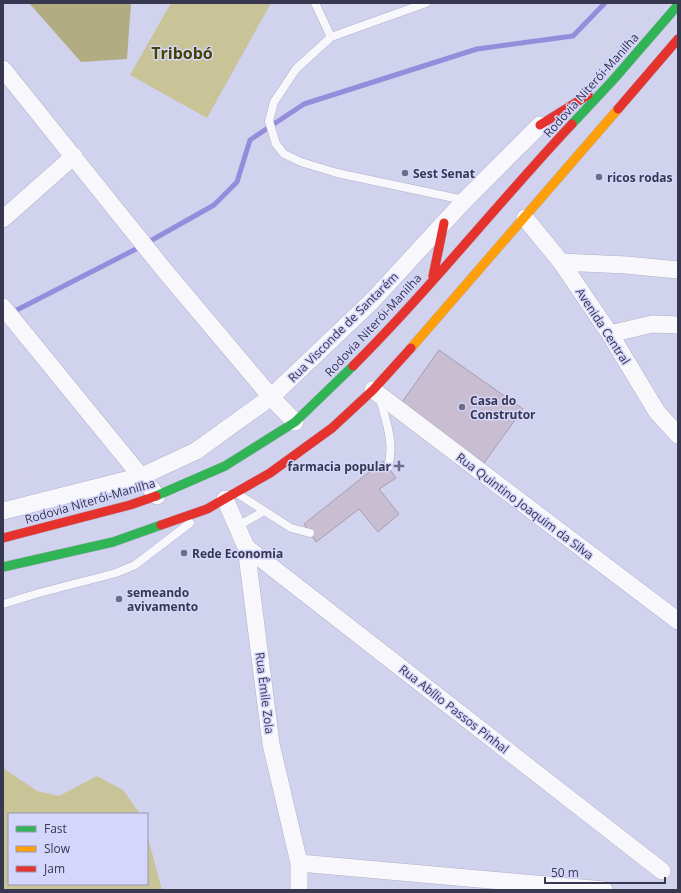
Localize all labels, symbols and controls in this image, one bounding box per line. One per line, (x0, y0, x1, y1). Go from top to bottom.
street label: Rodovia Niterói-Manilha (540, 29, 642, 141)
district label: Tribobó (151, 42, 213, 64)
place label: Sest Senat (413, 165, 475, 182)
marker: Sest Senat (400, 168, 410, 178)
place label: ricos rodas (607, 169, 673, 186)
marker: ricos rodas (594, 172, 604, 182)
street label: Rua Visconde de Santarém (284, 268, 402, 386)
street label: Rodovia Niterói-Manilha (321, 270, 425, 380)
street label: Avenida Central (572, 284, 634, 368)
place label: Casa do Construtor (470, 392, 536, 423)
marker: Casa do Construtor (457, 402, 467, 412)
street label: Rua Quintino Joaquim da Silva (453, 449, 597, 563)
place label: farmacia popular (288, 458, 392, 475)
marker: farmacia popular (394, 461, 404, 471)
street label: Rodovia Niterói-Manilha (23, 474, 157, 528)
place label: Rede Economia (192, 545, 283, 562)
marker: Rede Economia (179, 548, 189, 558)
place label: semeando avivamento (127, 584, 198, 615)
marker: semeando avivamento (114, 594, 124, 604)
street label: Rua Êmile Zola (252, 651, 278, 735)
street label: Rua Abílio Passos Pinhal (396, 661, 512, 757)
legend (8, 813, 148, 885)
text: Fast (44, 820, 67, 837)
text: Slow (44, 840, 71, 857)
scale bar (545, 859, 665, 885)
text: Jam (43, 860, 65, 877)
text: 50 m (551, 864, 579, 881)

